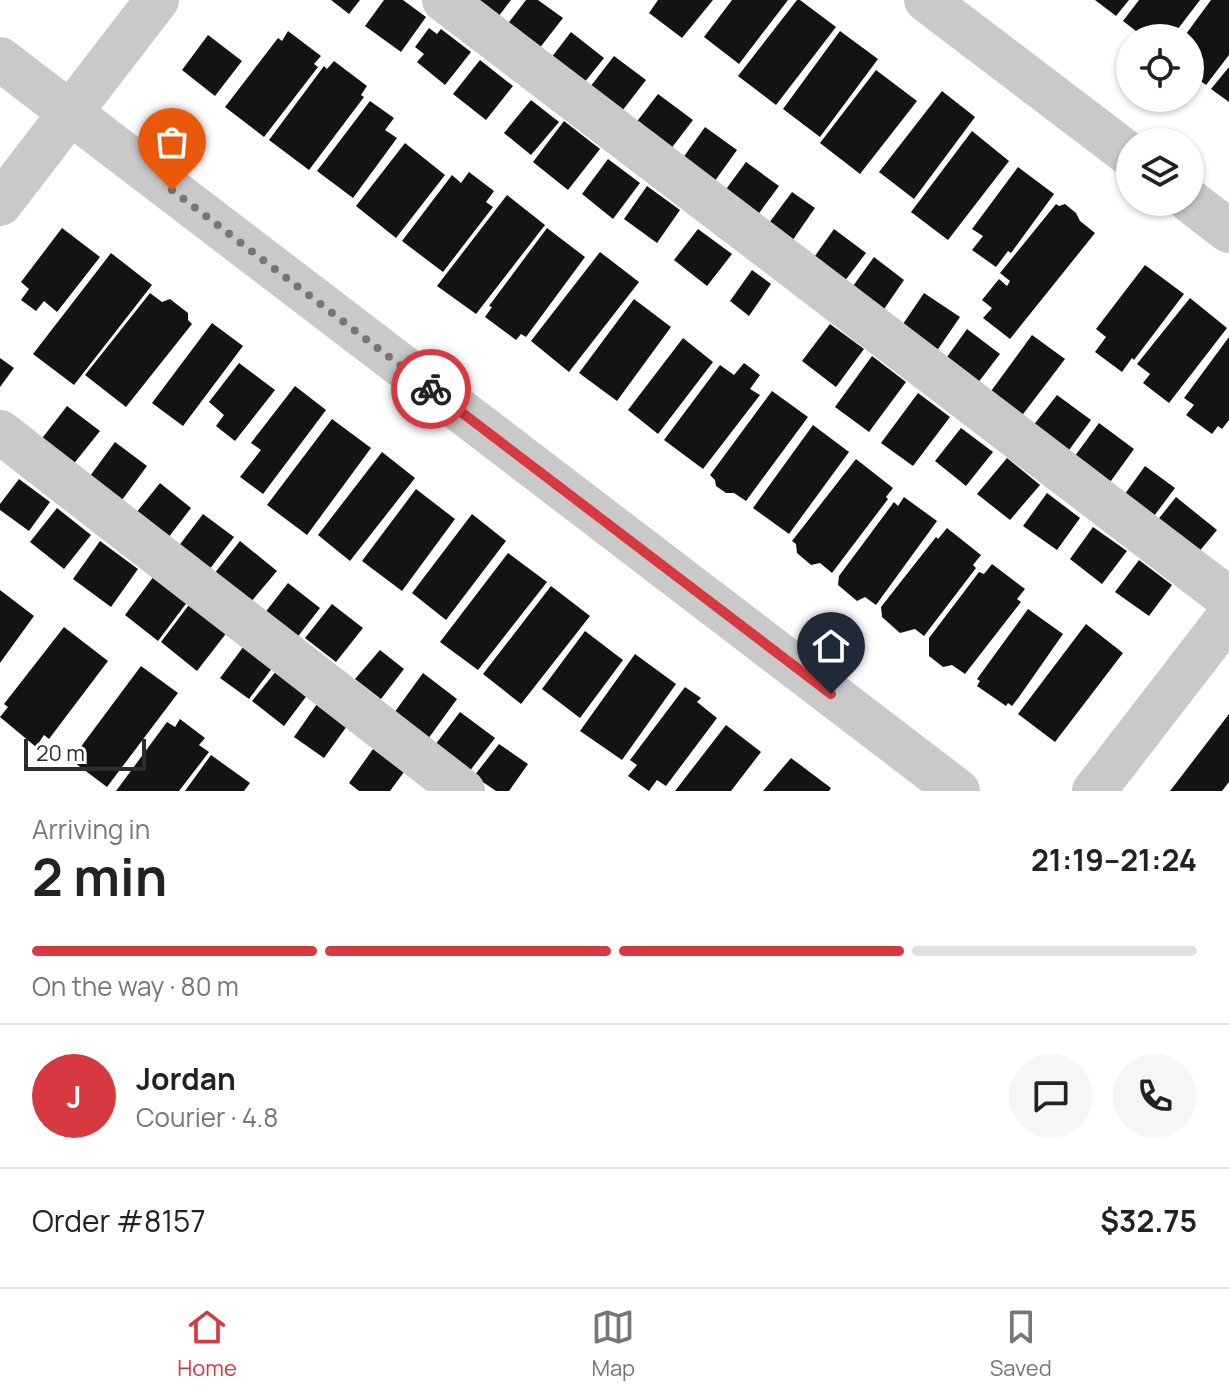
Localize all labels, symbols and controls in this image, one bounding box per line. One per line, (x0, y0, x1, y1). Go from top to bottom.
map controls (1116, 24, 1204, 216)
button: locate (1116, 24, 1204, 112)
pin (138, 108, 206, 190)
icon: bag (150, 120, 194, 164)
button: layers (1116, 128, 1204, 216)
courier (391, 349, 471, 429)
icon: bike (409, 367, 453, 411)
pin (797, 612, 865, 694)
icon: home (809, 624, 853, 668)
scale bar (24, 735, 146, 771)
text: 20 m (36, 738, 85, 768)
text: Arriving in (32, 811, 150, 847)
text: 21:19–21:24 (1031, 839, 1197, 880)
text: 2 min (32, 841, 167, 912)
text: On the way · 80 m (32, 968, 239, 1004)
button: chat (1009, 1054, 1093, 1138)
button: phone (1113, 1054, 1197, 1138)
text: Jordan (136, 1058, 236, 1099)
text: J (66, 1076, 82, 1117)
text: Courier · 4.8 (136, 1099, 278, 1135)
text: Order #8157 (32, 1200, 205, 1241)
text: $32.75 (1100, 1200, 1197, 1241)
tab: Home (177, 1305, 237, 1383)
tab: Map (591, 1305, 635, 1383)
tab: Saved (990, 1305, 1052, 1383)

